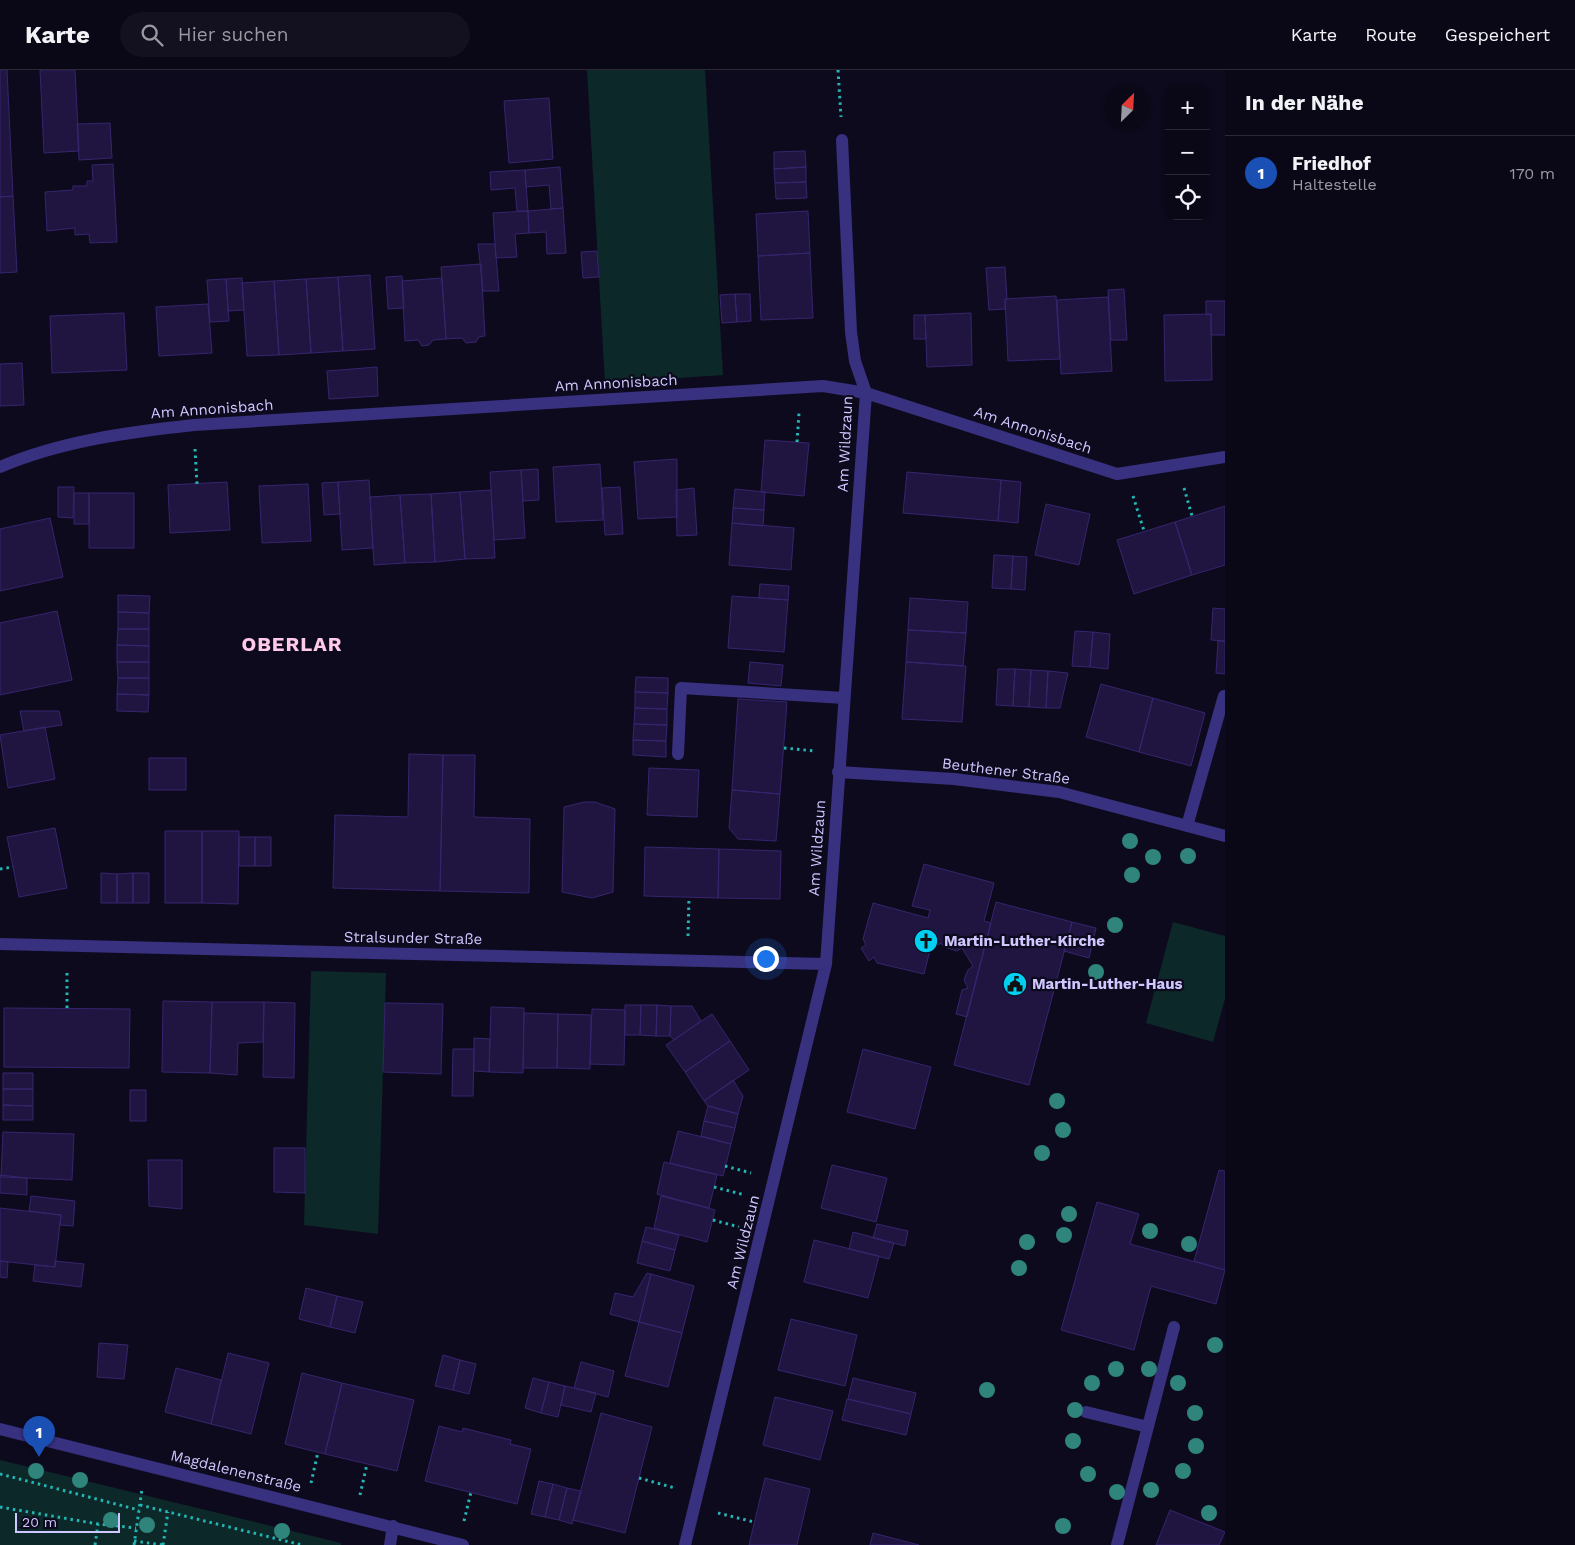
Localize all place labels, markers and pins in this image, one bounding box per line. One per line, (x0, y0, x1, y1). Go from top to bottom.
church icon: Martin-Luther-Kirche (913, 928, 939, 954)
place label: Martin-Luther-Kirche (944, 932, 1105, 950)
public building icon: Martin-Luther-Haus (1002, 971, 1028, 997)
place label: Martin-Luther-Haus (1032, 975, 1183, 993)
pin: 1 (23, 1416, 55, 1457)

